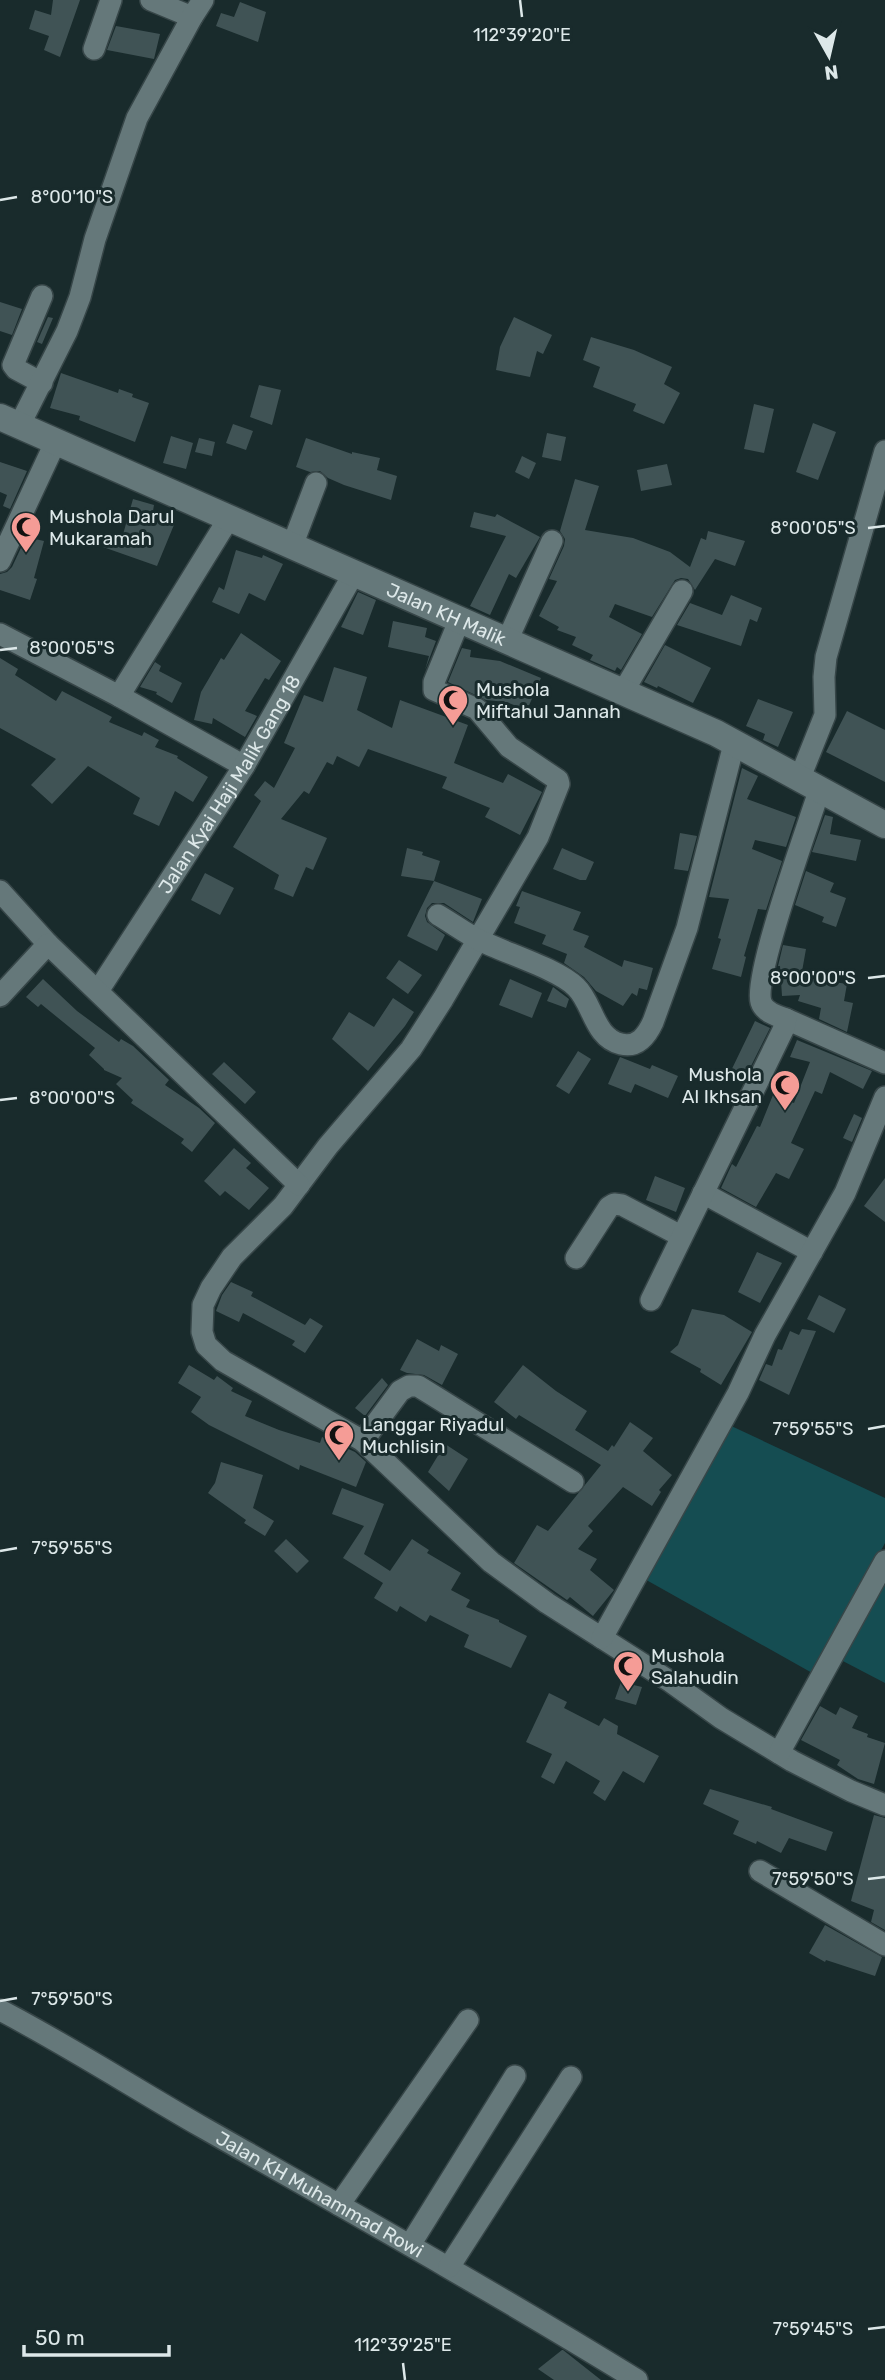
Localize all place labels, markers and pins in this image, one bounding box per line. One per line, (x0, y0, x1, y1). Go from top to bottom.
place label: Mushola Darul Mukaramah (49, 505, 174, 550)
mosque icon: Mushola Darul Mukaramah (9, 510, 43, 554)
place label: Mushola Miftahul Jannah (476, 678, 621, 723)
mosque icon: Mushola Miftahul Jannah (436, 683, 470, 727)
place label: Mushola Al Ikhsan (682, 1063, 762, 1108)
mosque icon: Mushola Al Ikhsan (768, 1068, 802, 1112)
place label: Langgar Riyadul Muchlisin (362, 1413, 504, 1458)
mosque icon: Langgar Riyadul Muchlisin (322, 1418, 356, 1462)
place label: Mushola Salahudin (651, 1644, 739, 1689)
mosque icon: Mushola Salahudin (611, 1649, 645, 1693)

